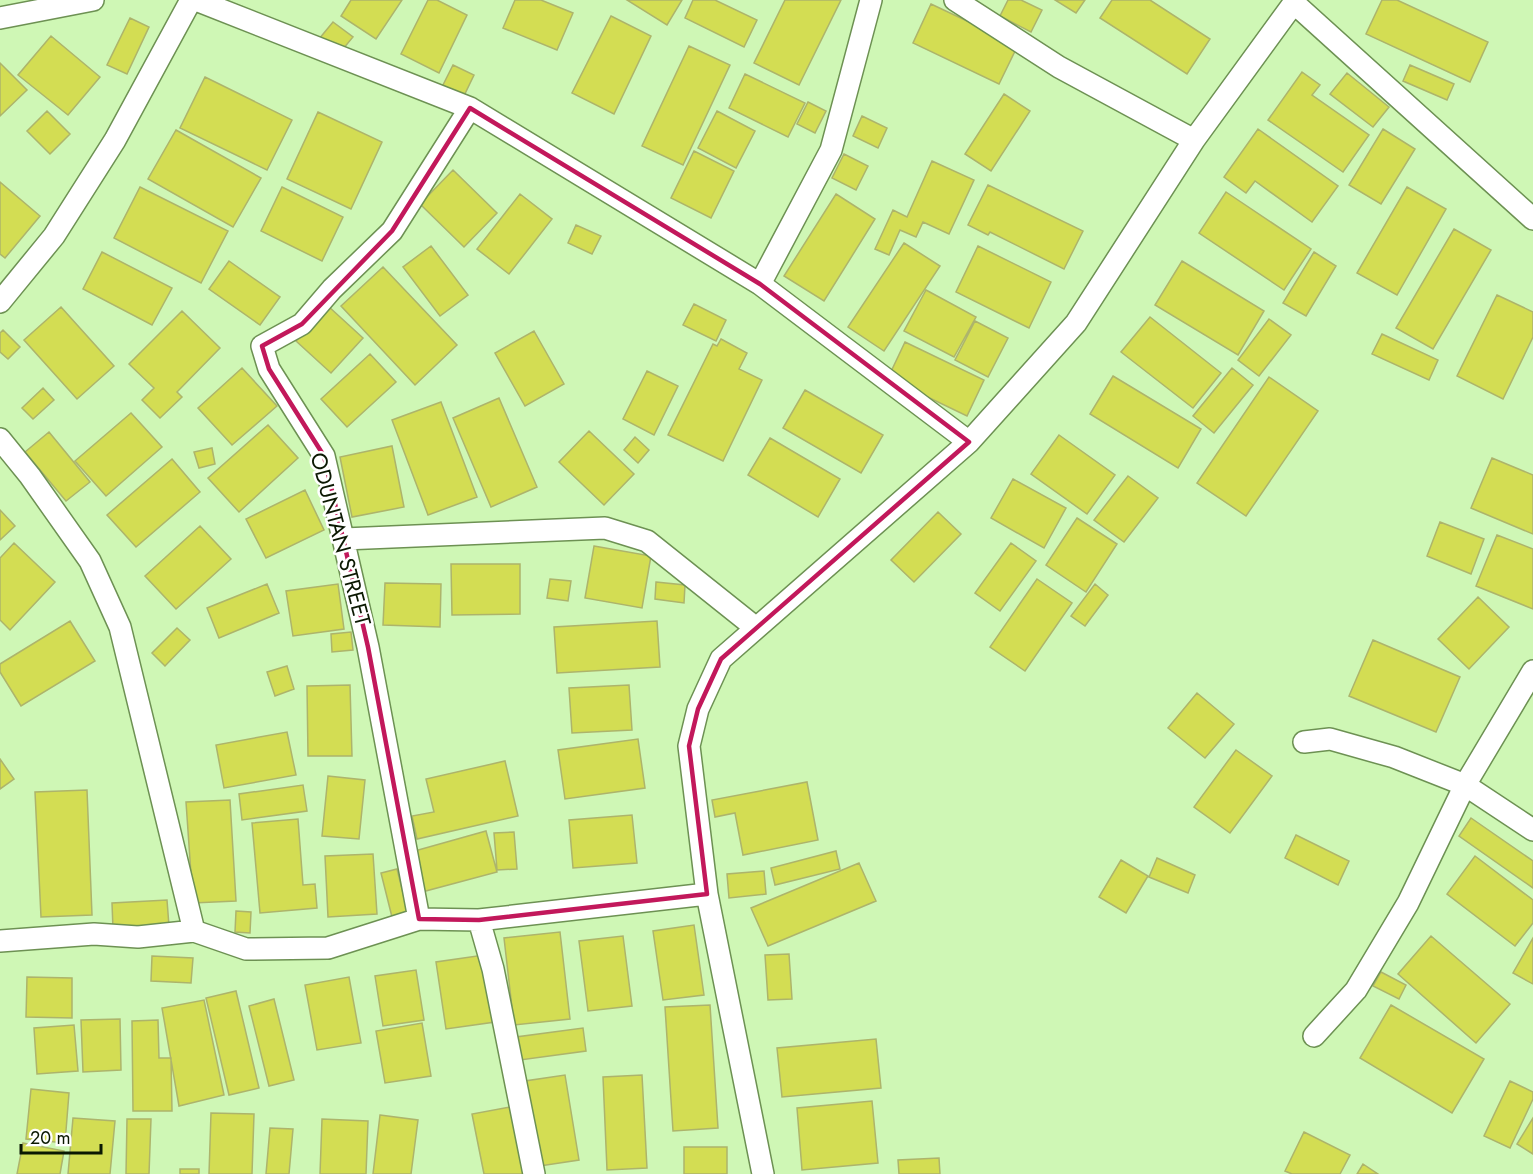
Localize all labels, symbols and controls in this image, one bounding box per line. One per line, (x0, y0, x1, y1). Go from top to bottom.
street label: ODUNTAN STREET (302, 449, 380, 630)
scale bar (21, 1117, 100, 1155)
text: 20 m (30, 1125, 70, 1151)

